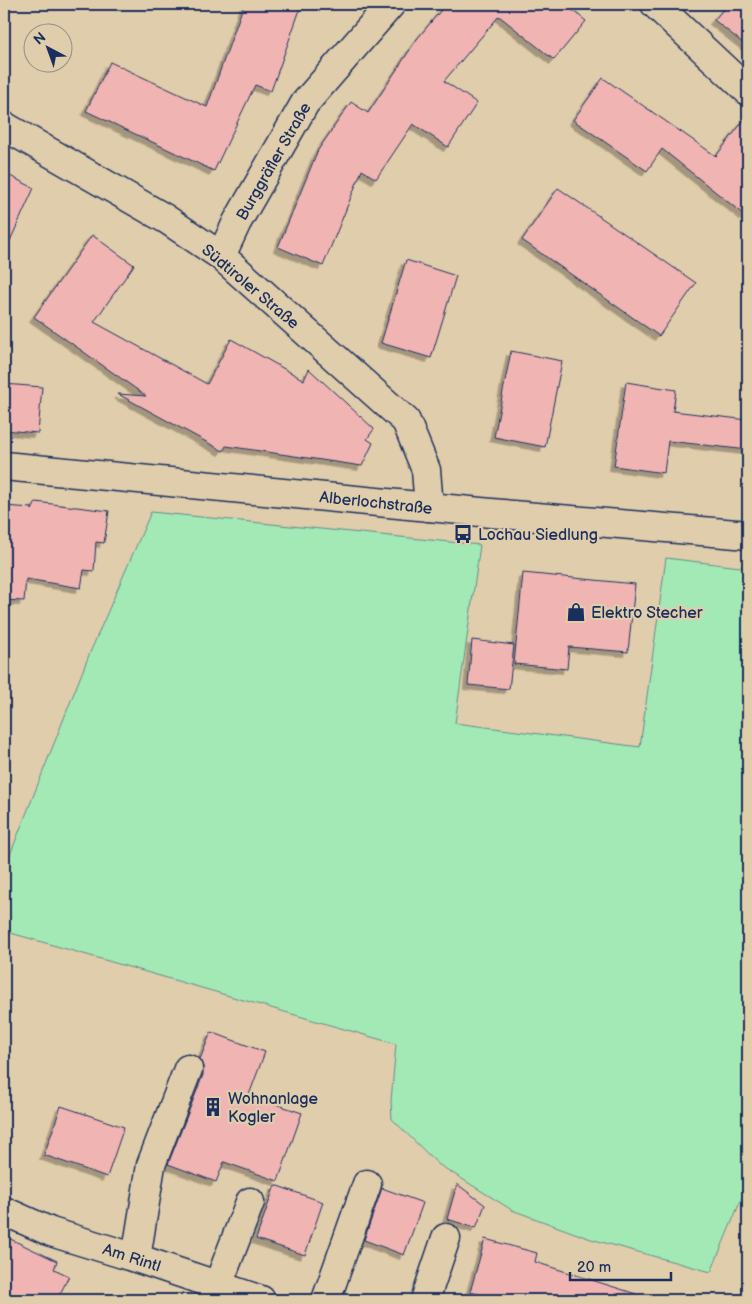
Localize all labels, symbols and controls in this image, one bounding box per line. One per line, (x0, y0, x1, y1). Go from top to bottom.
north arrow (22, 22, 72, 72)
text: N (30, 29, 49, 48)
street label: Burggräfler Straße (233, 99, 316, 224)
street label: Südtiroler Straße (197, 241, 303, 334)
street label: Alberlochstraße (319, 488, 434, 519)
bus stop icon: Lochau Siedlung (452, 523, 474, 545)
place label: Lochau Siedlung (478, 526, 598, 545)
shop icon: Elektro Stecher (565, 601, 587, 623)
place label: Elektro Stecher (591, 604, 703, 623)
place label: Wohnanlage Kogler (228, 1090, 318, 1127)
building icon: Wohnanlage Kogler (202, 1096, 224, 1118)
street label: Am Rintl (100, 1240, 163, 1277)
scale bar (570, 1249, 671, 1281)
text: 20 m (577, 1258, 611, 1277)

